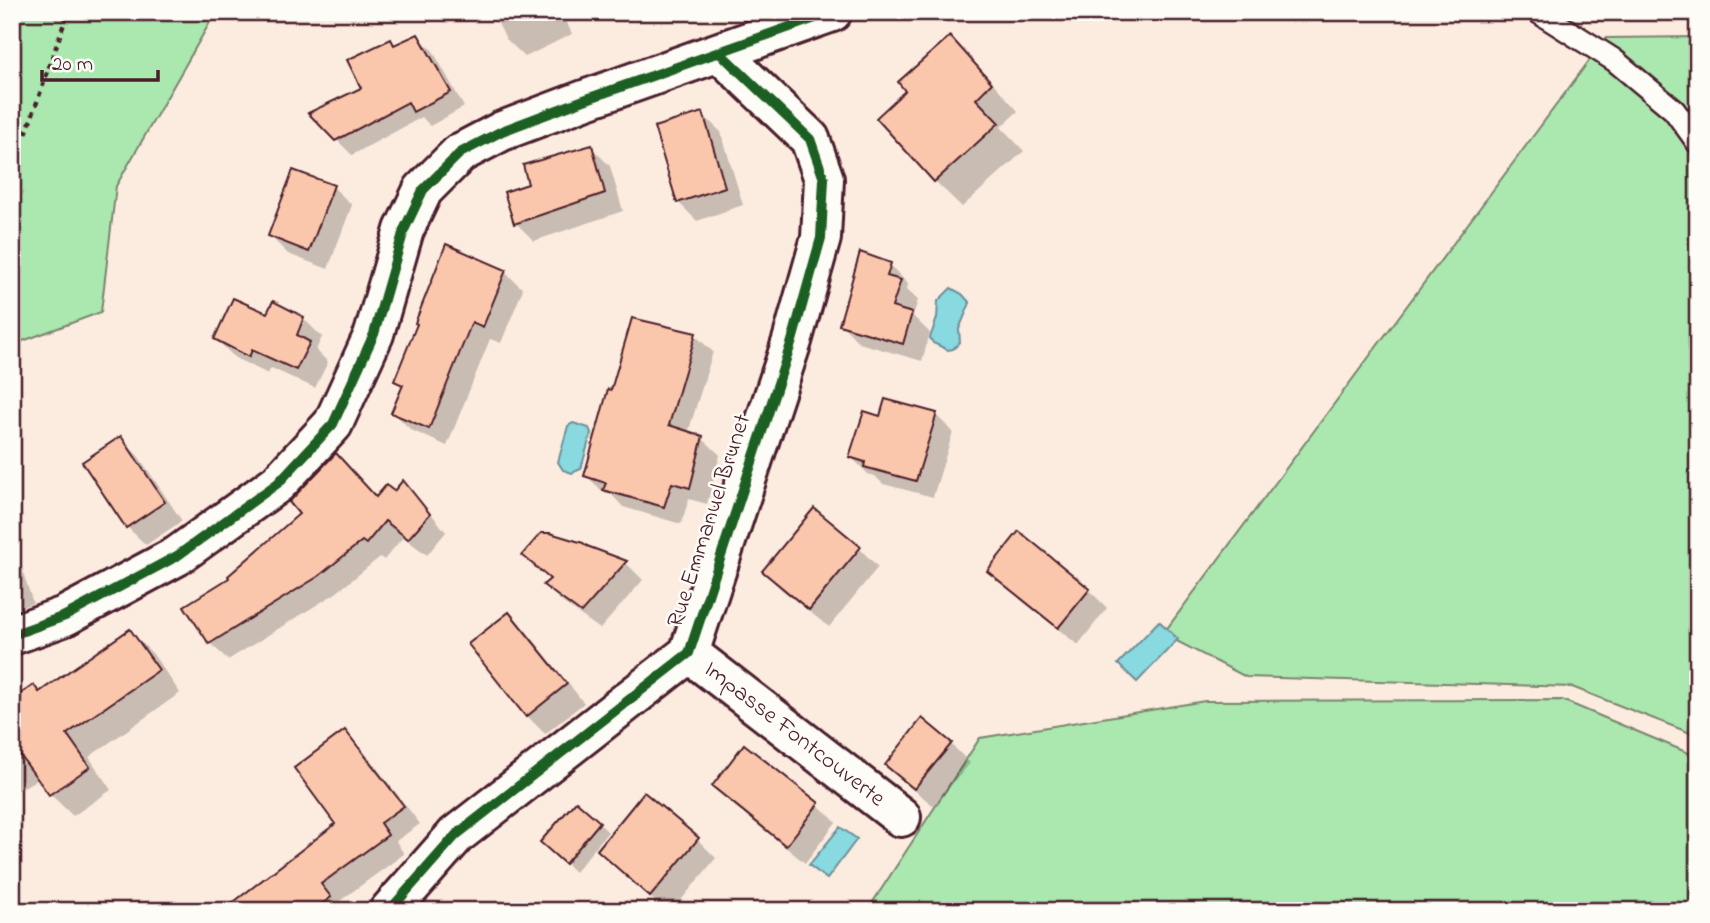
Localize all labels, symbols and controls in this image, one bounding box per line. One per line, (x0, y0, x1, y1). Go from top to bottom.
scale bar (42, 38, 158, 82)
text: 20 m (52, 50, 93, 80)
street label: Rue Emmanuel Brunet (659, 410, 761, 632)
street label: Impasse Fontcouverte (696, 653, 893, 816)

